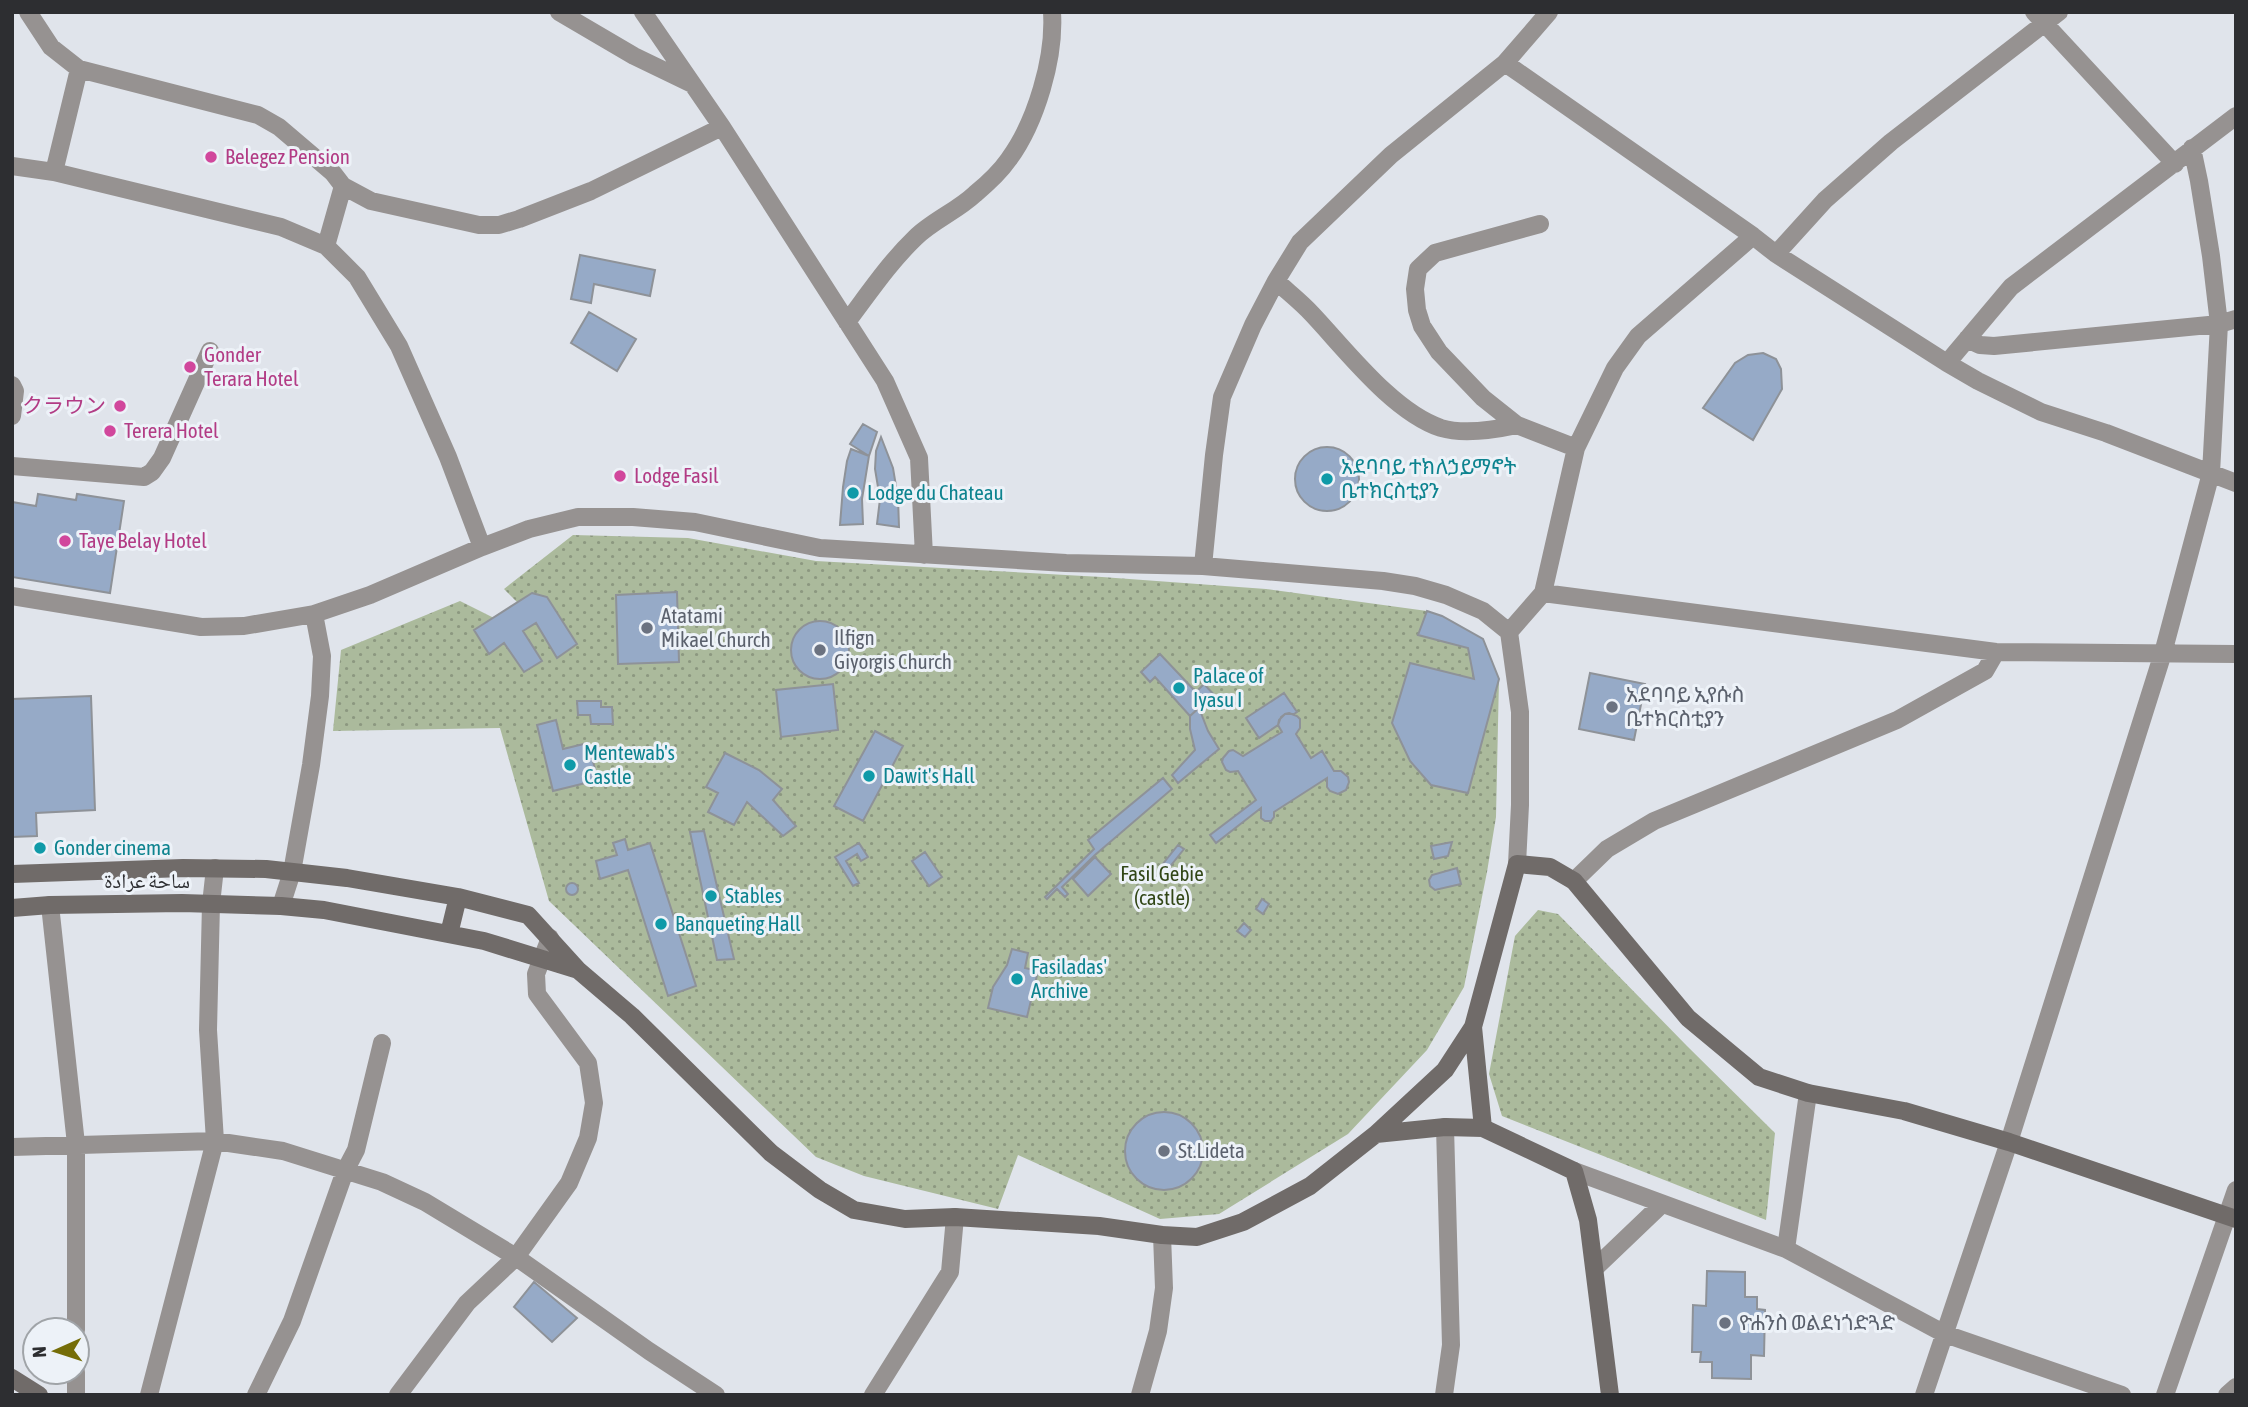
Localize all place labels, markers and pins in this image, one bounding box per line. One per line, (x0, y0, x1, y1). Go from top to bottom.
place label: Belegez Pension (225, 144, 350, 168)
marker: Belegez Pension (203, 149, 219, 165)
place label: Gonder Terara Hotel (204, 342, 299, 390)
marker: Gonder Terara Hotel (182, 359, 198, 375)
place label: クラウン (22, 393, 106, 417)
marker: クラウン (112, 398, 128, 414)
place label: Terera Hotel (124, 418, 219, 442)
marker: Terera Hotel (102, 423, 118, 439)
place label: አደባባይ ተክለኃይማኖት ቤተክርስቲያን (1341, 454, 1517, 502)
place label: Lodge Fasil (634, 463, 719, 487)
marker: Lodge Fasil (612, 468, 628, 484)
marker: አደባባይ ተክለኃይማኖት ቤተክርስቲያን (1319, 471, 1335, 487)
place label: Lodge du Chateau (867, 480, 1004, 504)
marker: Lodge du Chateau (845, 485, 861, 501)
place label: Taye Belay Hotel (79, 528, 207, 552)
marker: Taye Belay Hotel (57, 533, 73, 549)
place label: Atatami Mikael Church (661, 603, 771, 651)
marker: Atatami Mikael Church (639, 620, 655, 636)
place label: Ilfign Giyorgis Church (834, 625, 952, 673)
marker: Ilfign Giyorgis Church (812, 642, 828, 658)
place label: Palace of Iyasu I (1193, 663, 1264, 711)
marker: Palace of Iyasu I (1171, 680, 1187, 696)
place label: አደባባይ ኢየሱስ ቤተክርስቲያን (1626, 682, 1744, 730)
marker: አደባባይ ኢየሱስ ቤተክርስቲያን (1604, 699, 1620, 715)
place label: Mentewab's Castle (584, 740, 675, 788)
marker: Mentewab's Castle (562, 757, 578, 773)
place label: Dawit's Hall (883, 763, 975, 787)
marker: Dawit's Hall (861, 768, 877, 784)
place label: Gonder cinema (54, 835, 171, 859)
marker: Gonder cinema (32, 840, 48, 856)
place label: Stables (725, 883, 782, 907)
marker: Stables (703, 888, 719, 904)
place label: Banqueting Hall (675, 911, 801, 935)
marker: Banqueting Hall (653, 916, 669, 932)
place label: Fasiladas' Archive (1031, 954, 1107, 1002)
marker: Fasiladas' Archive (1009, 971, 1025, 987)
place label: St.Lideta (1178, 1138, 1245, 1162)
marker: St.Lideta (1156, 1143, 1172, 1159)
place label: ዮሐንስ ወልደነጎድጓድ (1739, 1310, 1895, 1334)
marker: ዮሐንስ ወልደነጎድጓድ (1717, 1315, 1733, 1331)

